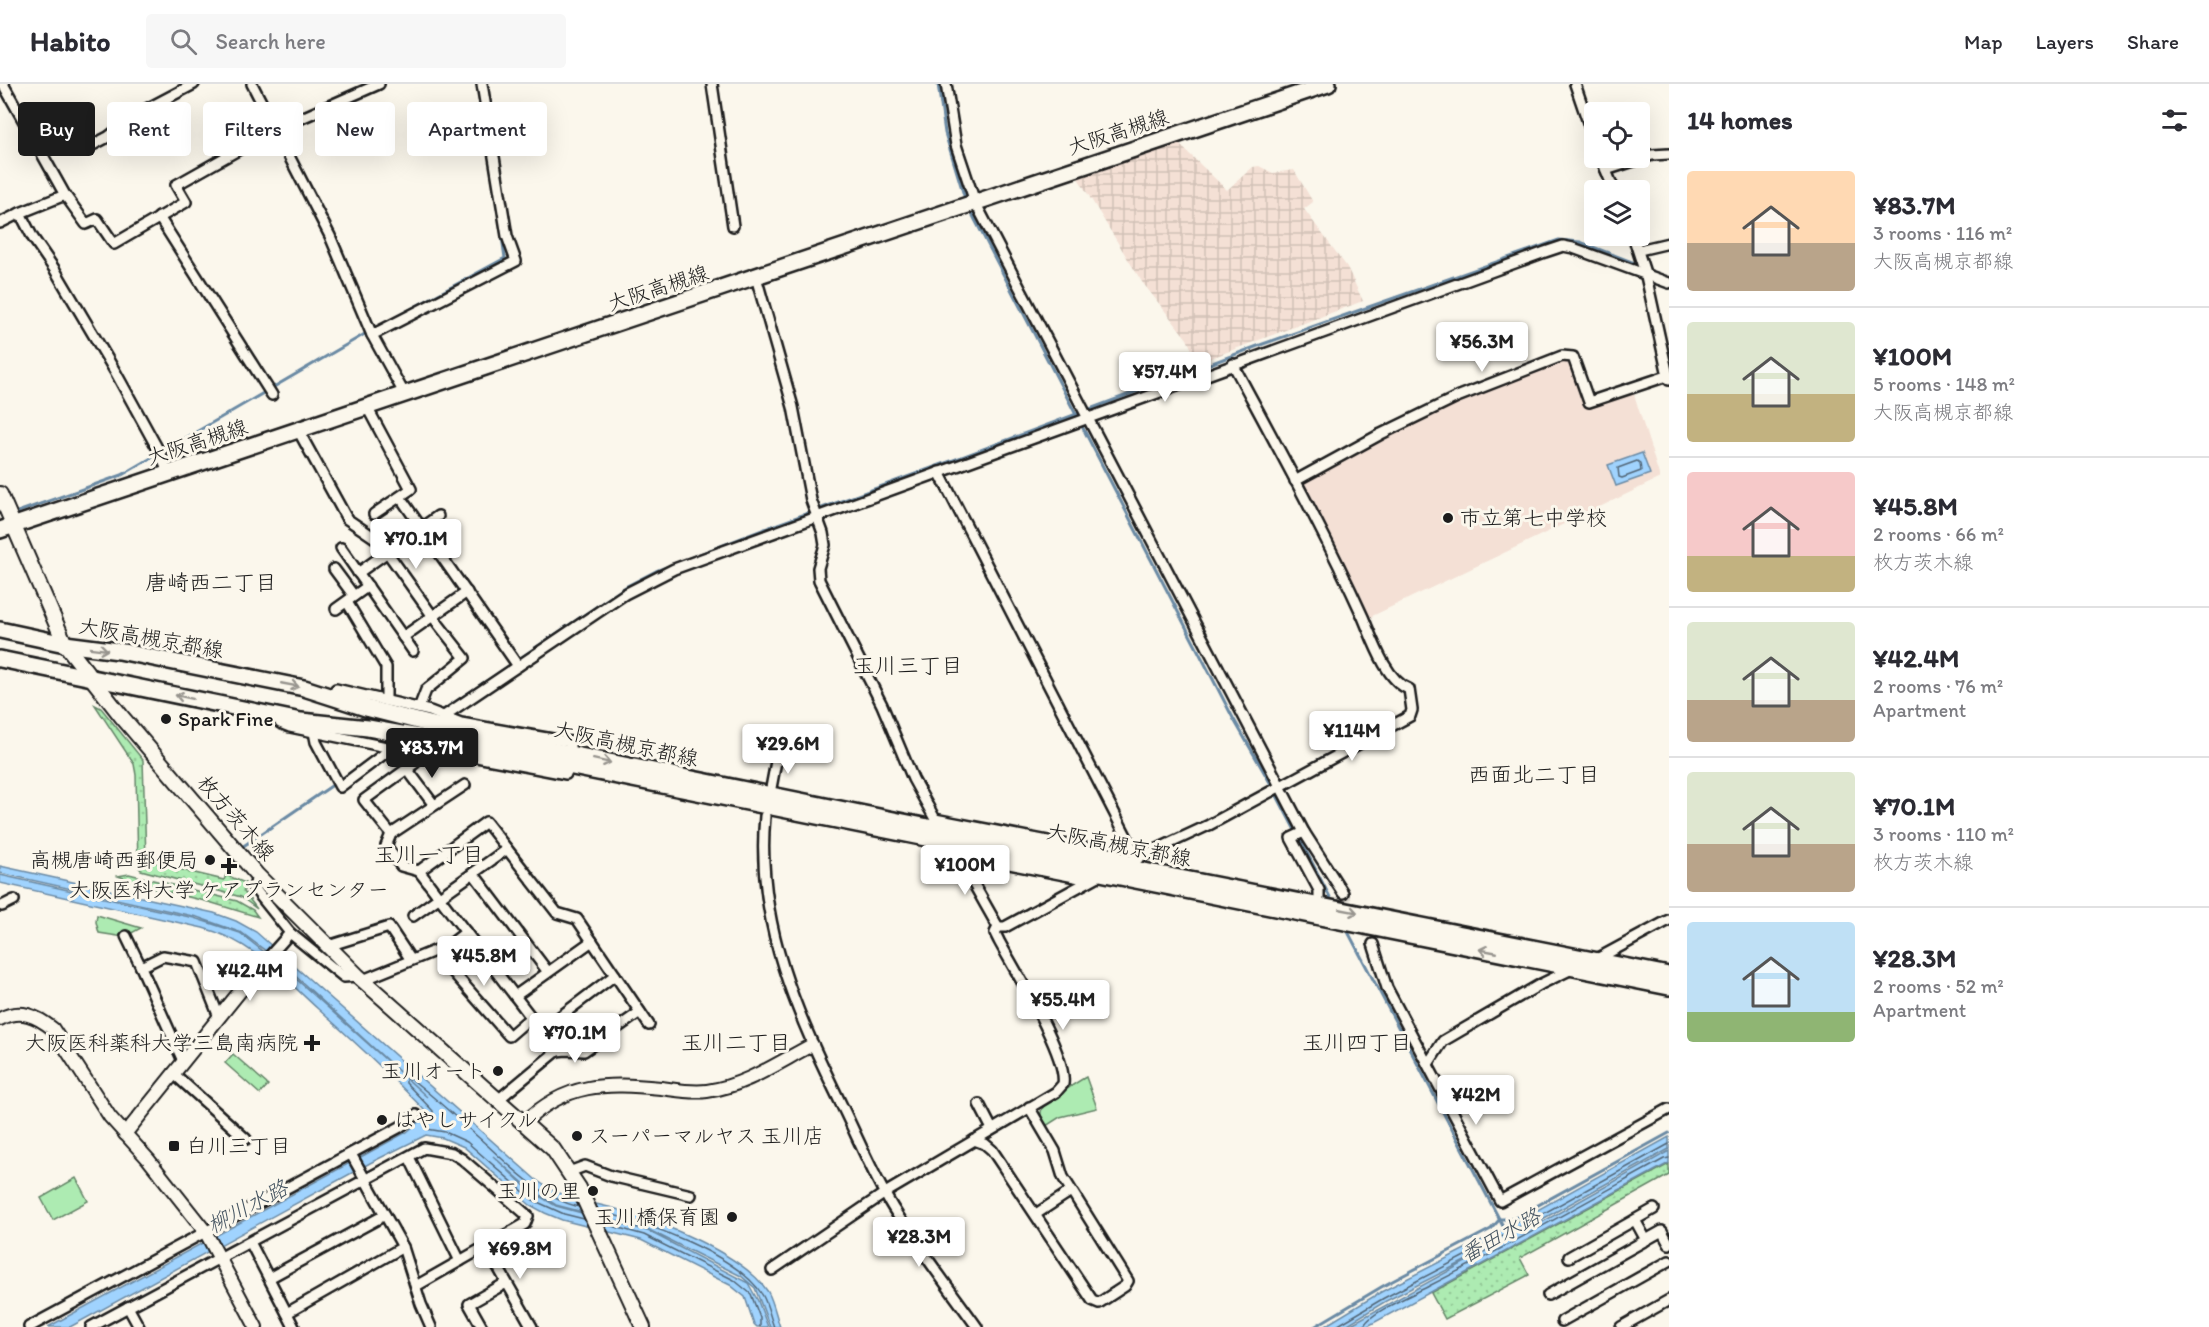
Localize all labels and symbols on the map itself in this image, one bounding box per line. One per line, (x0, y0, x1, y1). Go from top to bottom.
street label: 大阪高槻線 (1064, 103, 1172, 160)
street label: 大阪高槻線 (604, 259, 712, 316)
pin: ¥56.3M (1433, 322, 1531, 373)
pin: ¥57.4M (1116, 352, 1214, 403)
street label: 大阪高槻線 (143, 413, 251, 470)
place label: 市立第七中学校 (1460, 505, 1607, 530)
marker: 市立第七中学校 (1441, 511, 1455, 525)
pin: ¥70.1M (367, 519, 465, 570)
district label: 唐崎西二丁目 (145, 569, 277, 596)
street label: 大阪高槻京都線 (77, 612, 226, 663)
one-way arrow (88, 643, 108, 654)
district label: 玉川三丁目 (853, 652, 963, 679)
one-way arrow (280, 680, 299, 691)
one-way arrow (175, 691, 194, 703)
place label: Spark Fine (178, 706, 274, 731)
pin: ¥114M (1310, 711, 1394, 762)
marker: Spark Fine (159, 712, 173, 726)
street label: 大阪高槻京都線 (552, 716, 701, 771)
pin: ¥29.6M (739, 724, 837, 775)
pin: ¥83.7M (383, 728, 481, 779)
one-way arrow (591, 756, 611, 767)
district label: 西面北二丁目 (1468, 761, 1600, 788)
street label: 枚方茨木線 (193, 770, 280, 865)
street label: 大阪高槻京都線 (1045, 818, 1194, 871)
district label: 玉川一丁目 (374, 841, 484, 868)
pin: ¥100M (923, 845, 1007, 896)
place label: 高槻唐崎西郵便局 (30, 847, 198, 872)
marker: 高槻唐崎西郵便局 (203, 853, 217, 867)
marker: 大阪医科大学 ケアプランセンター (220, 857, 238, 875)
place label: 大阪医科大学 ケアプランセンター (69, 877, 389, 902)
one-way arrow (1339, 906, 1358, 917)
pin: ¥45.8M (435, 936, 533, 987)
one-way arrow (1479, 944, 1498, 956)
pin: ¥42.4M (201, 951, 299, 1002)
pin: ¥55.4M (1014, 980, 1112, 1031)
pin: ¥70.1M (526, 1013, 624, 1064)
district label: 玉川二丁目 (681, 1029, 791, 1056)
district label: 玉川四丁目 (1302, 1029, 1412, 1056)
place label: 大阪医科薬科大学三島南病院 (25, 1030, 298, 1055)
marker: 大阪医科薬科大学三島南病院 (303, 1034, 321, 1052)
place label: 玉川オート (381, 1058, 486, 1083)
marker: 玉川オート (491, 1064, 505, 1078)
pin: ¥42M (1440, 1075, 1512, 1126)
place label: はやしサイクル (394, 1107, 538, 1132)
marker: はやしサイクル (375, 1113, 389, 1127)
place label: スーパーマルヤス 玉川店 (589, 1123, 824, 1148)
marker: スーパーマルヤス 玉川店 (570, 1129, 584, 1143)
place label: 白川三丁目 (186, 1133, 291, 1158)
marker: 白川三丁目 (167, 1139, 181, 1153)
water label: 柳川水路 (202, 1173, 294, 1239)
place label: 玉川の里 (497, 1178, 581, 1203)
marker: 玉川の里 (586, 1184, 600, 1198)
water label: 番田水路 (1455, 1201, 1547, 1269)
place label: 玉川橋保育園 (594, 1204, 720, 1229)
marker: 玉川橋保育園 (725, 1210, 739, 1224)
pin: ¥28.3M (870, 1217, 968, 1268)
pin: ¥69.8M (471, 1229, 569, 1280)

